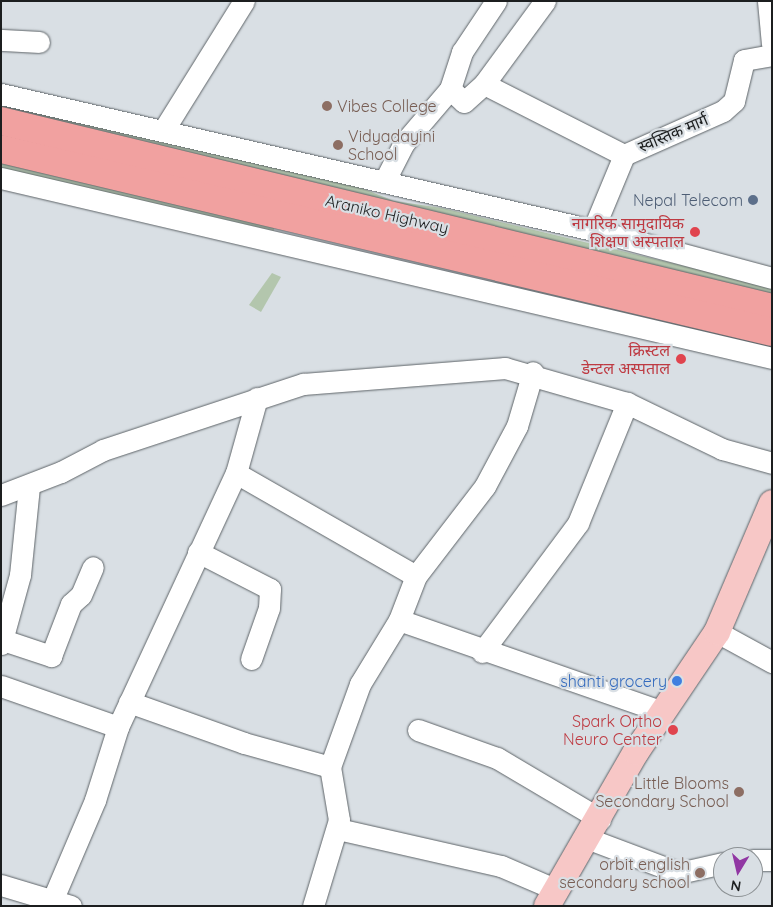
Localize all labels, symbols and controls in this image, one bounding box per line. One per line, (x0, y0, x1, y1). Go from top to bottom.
place label: Vibes College (337, 96, 437, 116)
marker: Vibes College (321, 100, 333, 112)
street label: स्वस्तिक मार्ग (635, 110, 711, 156)
place label: Vidyadayini School (348, 126, 435, 164)
marker: Vidyadayini School (332, 139, 344, 151)
street label: Araniko Highway (324, 190, 450, 238)
place label: Nepal Telecom (633, 190, 743, 210)
marker: Nepal Telecom (747, 194, 759, 206)
place label: नागरिक सामुदायिक शिक्षण अस्पताल (572, 213, 684, 251)
marker: नागरिक सामुदायिक शिक्षण अस्पताल (688, 225, 702, 239)
place label: क्रिस्टल डेन्टल अस्पताल (581, 340, 670, 378)
marker: क्रिस्टल डेन्टल अस्पताल (674, 352, 688, 366)
place label: shanti grocery (560, 671, 667, 691)
marker: shanti grocery (671, 675, 683, 687)
place label: Spark Ortho Neuro Center (563, 711, 662, 749)
marker: Spark Ortho Neuro Center (666, 723, 680, 737)
place label: Little Blooms Secondary School (595, 773, 729, 811)
marker: Little Blooms Secondary School (733, 786, 745, 798)
north arrow (713, 847, 763, 897)
place label: orbit english secondary school (559, 854, 690, 892)
marker: orbit english secondary school (694, 867, 706, 879)
text: N (729, 876, 742, 896)

